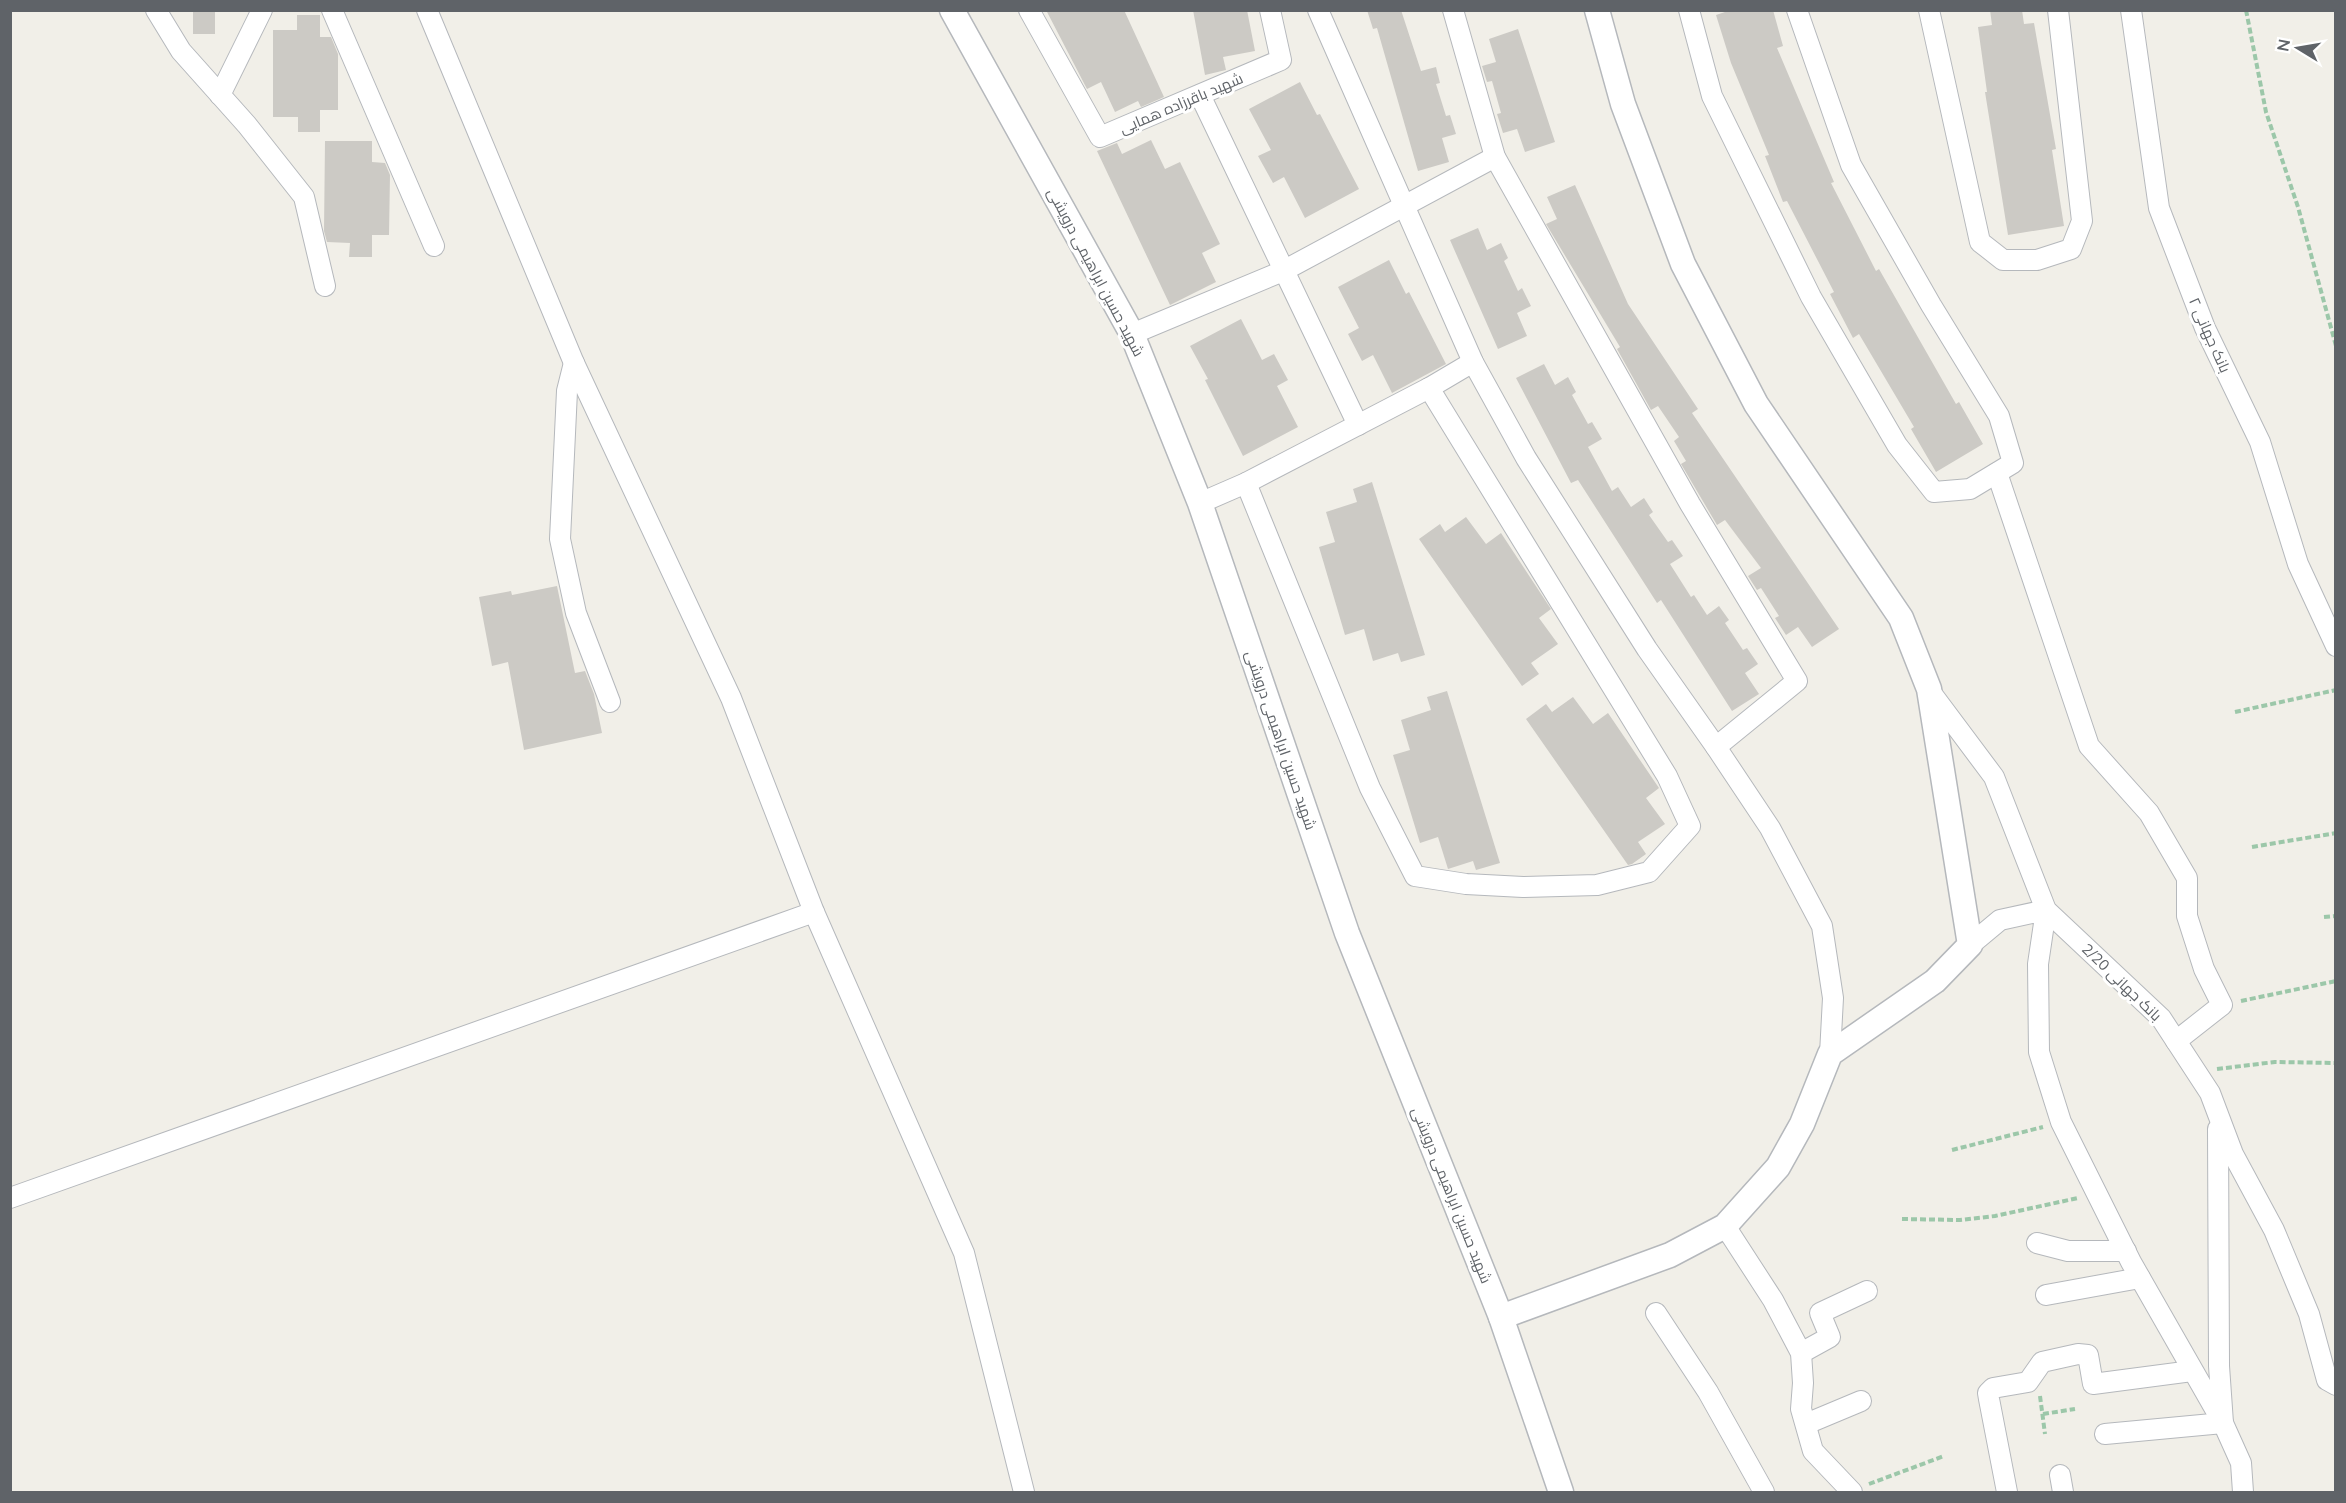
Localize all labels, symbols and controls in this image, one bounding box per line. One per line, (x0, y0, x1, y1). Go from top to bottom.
north arrow (2268, 18, 2328, 78)
text: N (2272, 37, 2294, 53)
street label: شهید باقرزاده همایی (1116, 68, 1246, 139)
street label: شهید حسین ابراهیمی درویشی (1042, 184, 1149, 360)
street label: بانک جهانی ۲ (2184, 294, 2235, 376)
street label: شهید حسین ابراهیمی درویشی (1240, 648, 1321, 833)
street label: بانک جهانی 2/20 (2077, 939, 2166, 1026)
street label: شهید حسین ابراهیمی درویشی (1407, 1104, 1496, 1286)

